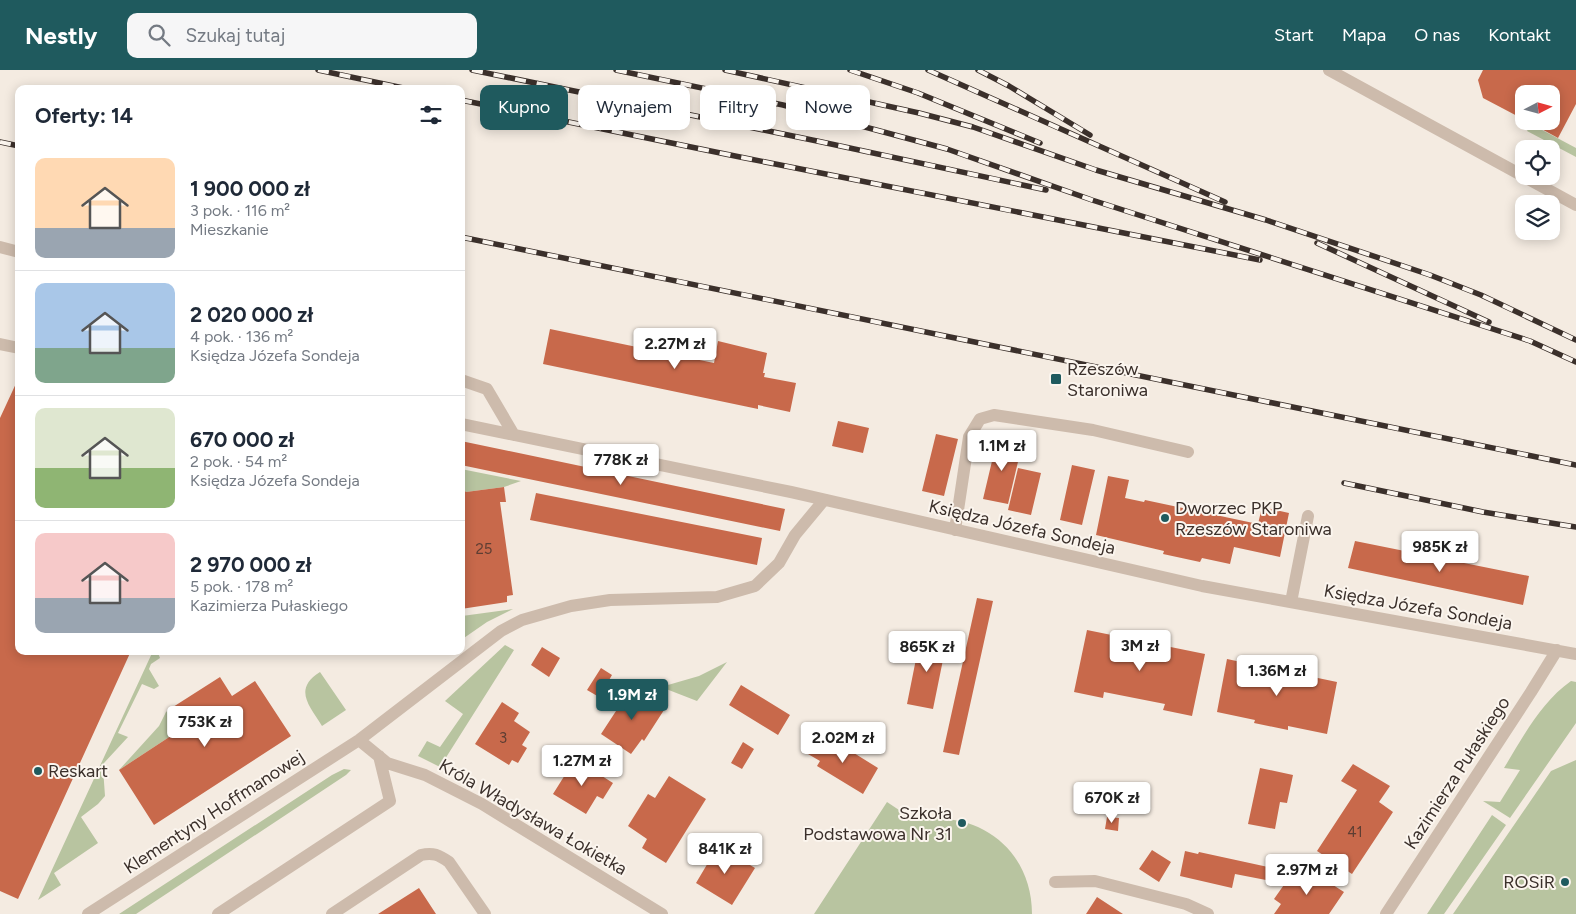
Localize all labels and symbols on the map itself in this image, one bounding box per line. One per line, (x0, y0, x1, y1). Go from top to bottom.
north arrow (1515, 85, 1560, 130)
pin: 2.27M zł (623, 328, 727, 370)
place label: Rzeszów Staroniwa (1067, 358, 1148, 401)
marker: Rzeszów Staroniwa (1049, 372, 1063, 386)
pin: 1.1M zł (956, 430, 1048, 472)
pin: 778K zł (575, 444, 667, 486)
street label: Księdza Józefa Sondeja (927, 495, 1117, 559)
place label: Dworzec PKP Rzeszów Staroniwa (1175, 497, 1332, 540)
marker: Dworzec PKP Rzeszów Staroniwa (1159, 512, 1171, 524)
pin: 985K zł (1394, 530, 1486, 573)
house number: 25 (475, 540, 493, 558)
street label: Księdza Józefa Sondeja (1322, 580, 1514, 634)
pin: 865K zł (881, 630, 973, 673)
pin: 3M zł (1105, 630, 1175, 672)
pin: 1.36M zł (1225, 654, 1329, 697)
pin: 1.9M zł (586, 678, 678, 721)
street label: Kazimierza Pułaskiego (1399, 693, 1515, 853)
pin: 753K zł (159, 706, 251, 748)
pin: 2.02M zł (791, 722, 895, 764)
house number: 3 (499, 729, 507, 747)
pin: 1.27M zł (530, 744, 634, 787)
street label: Klementyny Hoffmanowej (120, 745, 308, 879)
street label: Króla Władysława Łokietka (435, 754, 631, 880)
place label: Reskart (48, 760, 108, 782)
marker: Reskart (32, 765, 44, 777)
pin: 670K zł (1066, 782, 1158, 824)
place label: Szkoła Podstawowa Nr 31 (803, 802, 952, 845)
marker: Szkoła Podstawowa Nr 31 (956, 817, 968, 829)
house number: 41 (1347, 823, 1363, 841)
pin: 841K zł (679, 832, 771, 875)
pin: 2.97M zł (1255, 854, 1359, 896)
place label: ROSiR (1503, 871, 1555, 893)
marker: ROSiR (1559, 876, 1571, 888)

